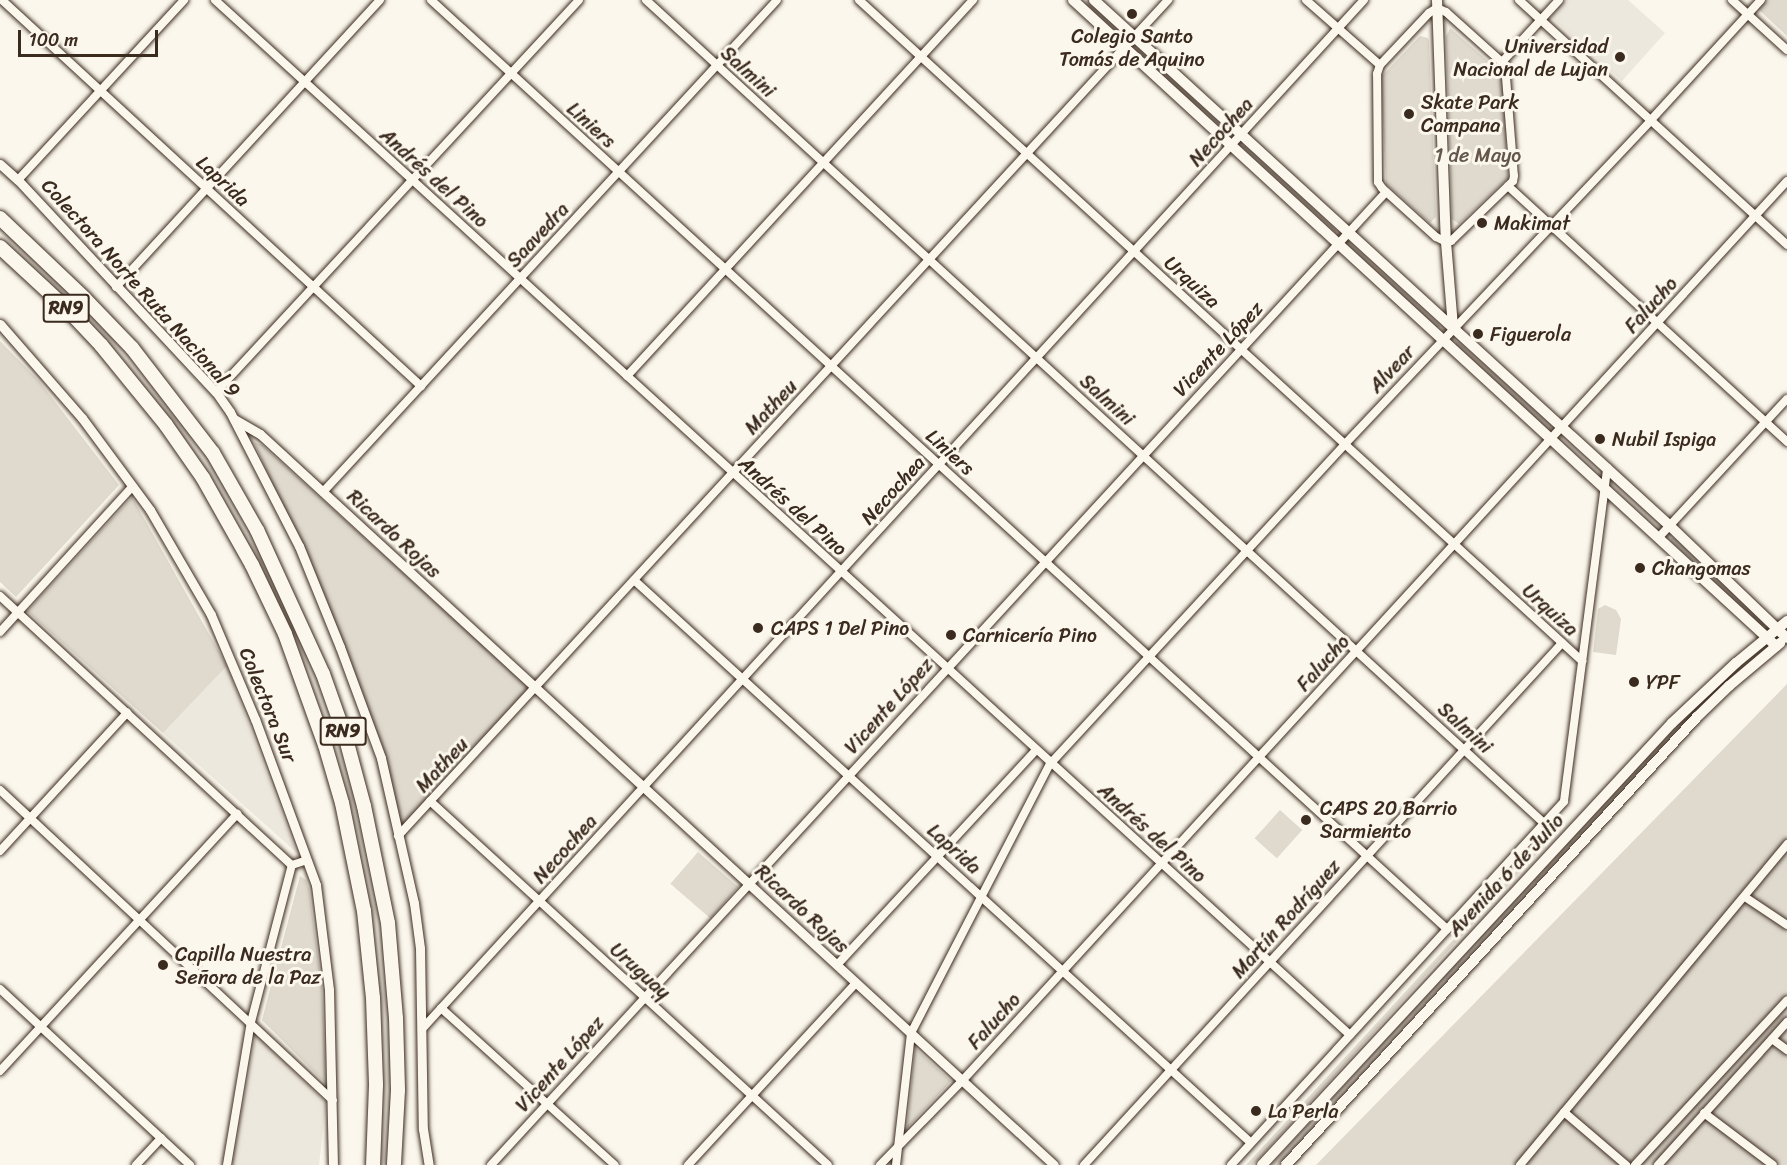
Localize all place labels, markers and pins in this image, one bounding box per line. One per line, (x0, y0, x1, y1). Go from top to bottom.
marker: Colegio Santo Tomás de Aquino (1125, 7, 1139, 21)
place label: Colegio Santo Tomás de Aquino (1059, 24, 1205, 71)
place label: Universidad Nacional de Lujan (1454, 34, 1608, 81)
marker: Universidad Nacional de Lujan (1613, 50, 1627, 64)
place label: Skate Park Campana (1421, 90, 1519, 137)
marker: Skate Park Campana (1402, 107, 1416, 121)
place label: Makimat (1494, 211, 1570, 235)
marker: Makimat (1475, 216, 1489, 230)
place label: Figuerola (1490, 322, 1571, 346)
marker: Figuerola (1471, 327, 1485, 341)
place label: Nubil Ispiga (1612, 427, 1717, 451)
marker: Nubil Ispiga (1593, 432, 1607, 446)
place label: Changomas (1652, 556, 1751, 580)
marker: Changomas (1633, 561, 1647, 575)
place label: CAPS 1 Del Pino (771, 616, 910, 640)
marker: CAPS 1 Del Pino (749, 619, 767, 637)
place label: Carnicería Pino (963, 623, 1097, 647)
marker: Carnicería Pino (944, 628, 958, 642)
place label: YPF (1646, 670, 1680, 694)
marker: YPF (1627, 675, 1641, 689)
place label: CAPS 20 Barrio Sarmiento (1320, 796, 1457, 843)
marker: CAPS 20 Barrio Sarmiento (1297, 811, 1315, 829)
place label: Capilla Nuestra Señora de la Paz (175, 942, 321, 989)
marker: Capilla Nuestra Señora de la Paz (156, 958, 170, 972)
place label: La Perla (1268, 1099, 1339, 1123)
marker: La Perla (1249, 1104, 1263, 1118)

